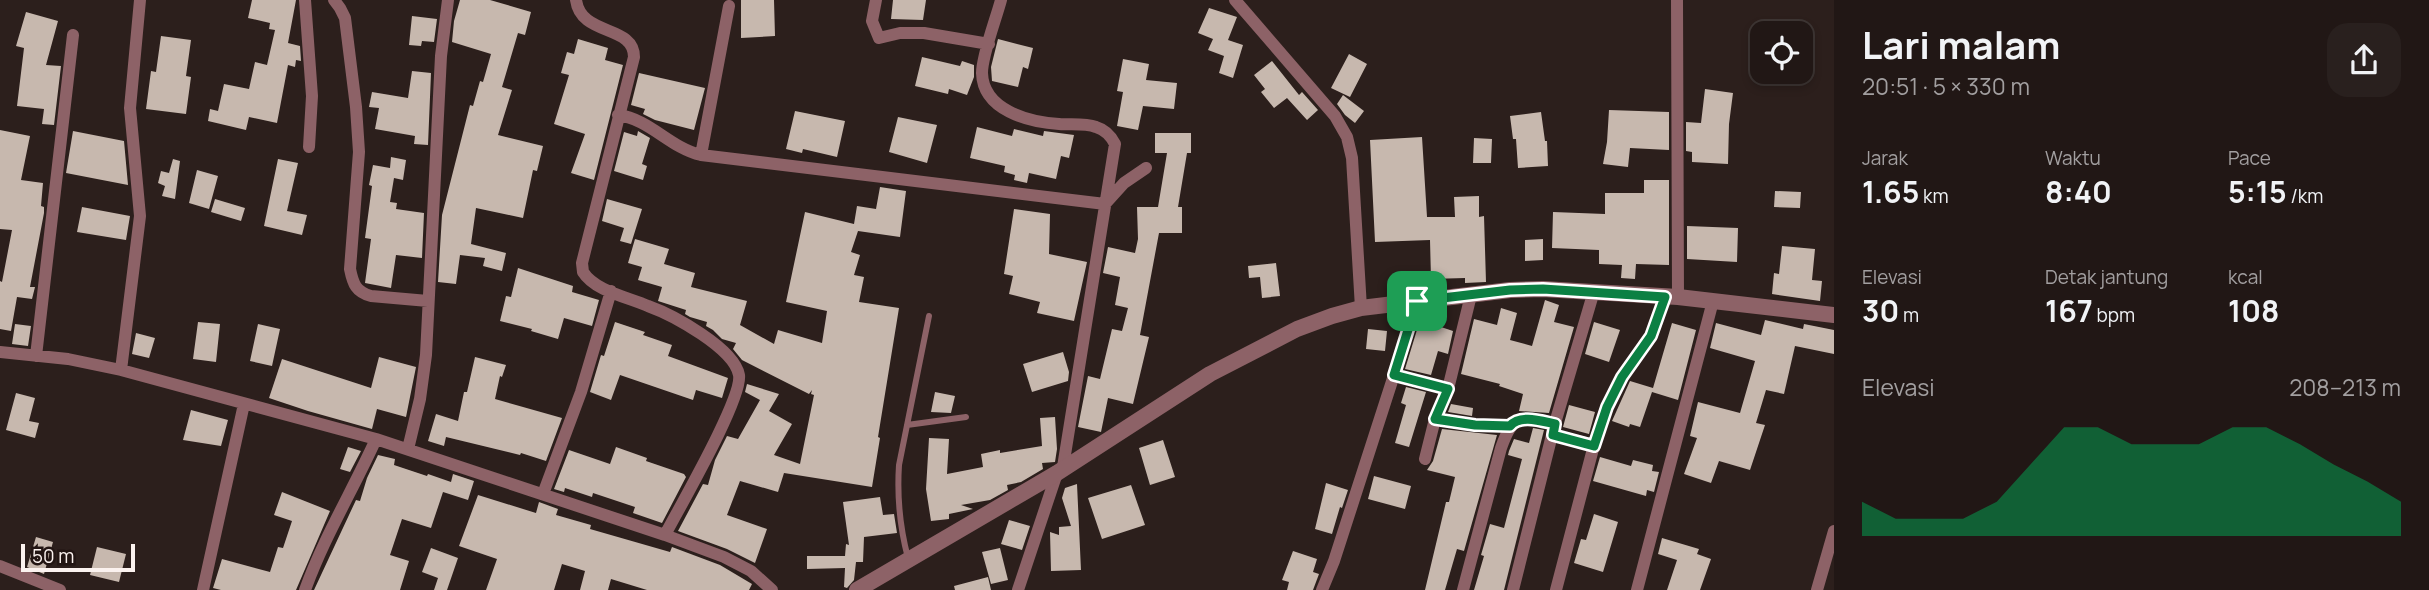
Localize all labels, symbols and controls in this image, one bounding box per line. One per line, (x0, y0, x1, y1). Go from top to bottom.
text: Lari malam (1862, 18, 2060, 70)
map controls (1750, 21, 1813, 84)
button: locate (1750, 21, 1813, 84)
button: share (2327, 23, 2401, 97)
text: 20:51 · 5 × 330 m (1862, 70, 2030, 102)
text: Jarak (1862, 145, 1908, 171)
text: Waktu (2045, 145, 2101, 171)
text: Pace (2228, 145, 2271, 171)
text: 1.65 (1862, 171, 1919, 212)
text: 8:40 (2045, 171, 2112, 212)
text: 5:15 (2228, 171, 2287, 212)
text: km (1919, 183, 1949, 209)
text: /km (2287, 183, 2323, 209)
text: Elevasi (1862, 264, 1922, 290)
text: Detak jantung (2045, 264, 2168, 290)
text: kcal (2228, 264, 2263, 290)
pin (1387, 271, 1447, 331)
icon: arrive (1398, 282, 1436, 320)
text: 30 (1862, 290, 1899, 331)
text: 167 (2045, 290, 2093, 331)
text: 108 (2228, 290, 2279, 331)
text: m (1899, 302, 1919, 328)
text: bpm (2093, 302, 2135, 328)
text: Elevasi (1862, 371, 1935, 403)
text: 208–213 m (2289, 371, 2401, 403)
scale bar (21, 541, 135, 573)
text: 50 m (32, 543, 74, 569)

